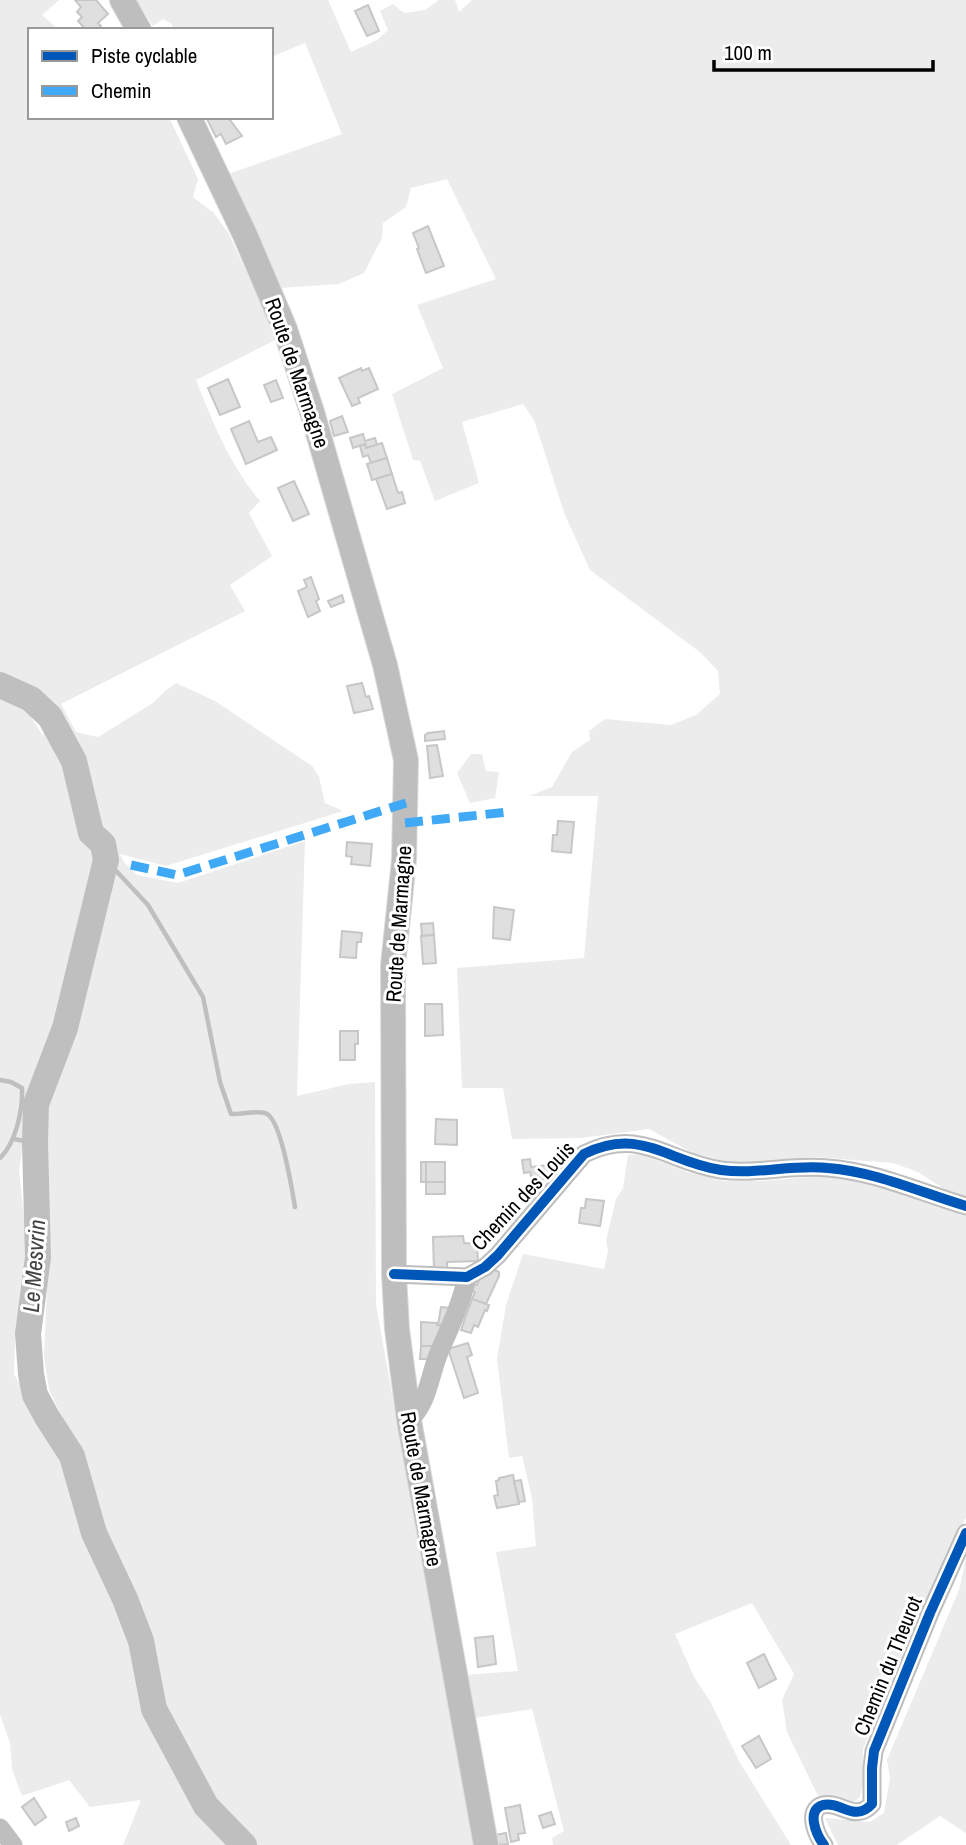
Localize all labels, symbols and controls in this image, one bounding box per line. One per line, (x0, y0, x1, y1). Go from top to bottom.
legend (28, 28, 273, 119)
scale bar (714, 28, 933, 72)
text: 100 m (724, 38, 772, 67)
text: Piste cyclable (91, 41, 197, 70)
text: Chemin (91, 76, 151, 105)
street label: Route de Marmagne (258, 294, 337, 452)
street label: Route de Marmagne (379, 845, 418, 1003)
street label: Chemin des Louis (464, 1135, 581, 1257)
water label: Le Mesvrin (15, 1218, 52, 1314)
street label: Route de Marmagne (394, 1409, 449, 1569)
street label: Chemin du Theurot (846, 1592, 929, 1740)

